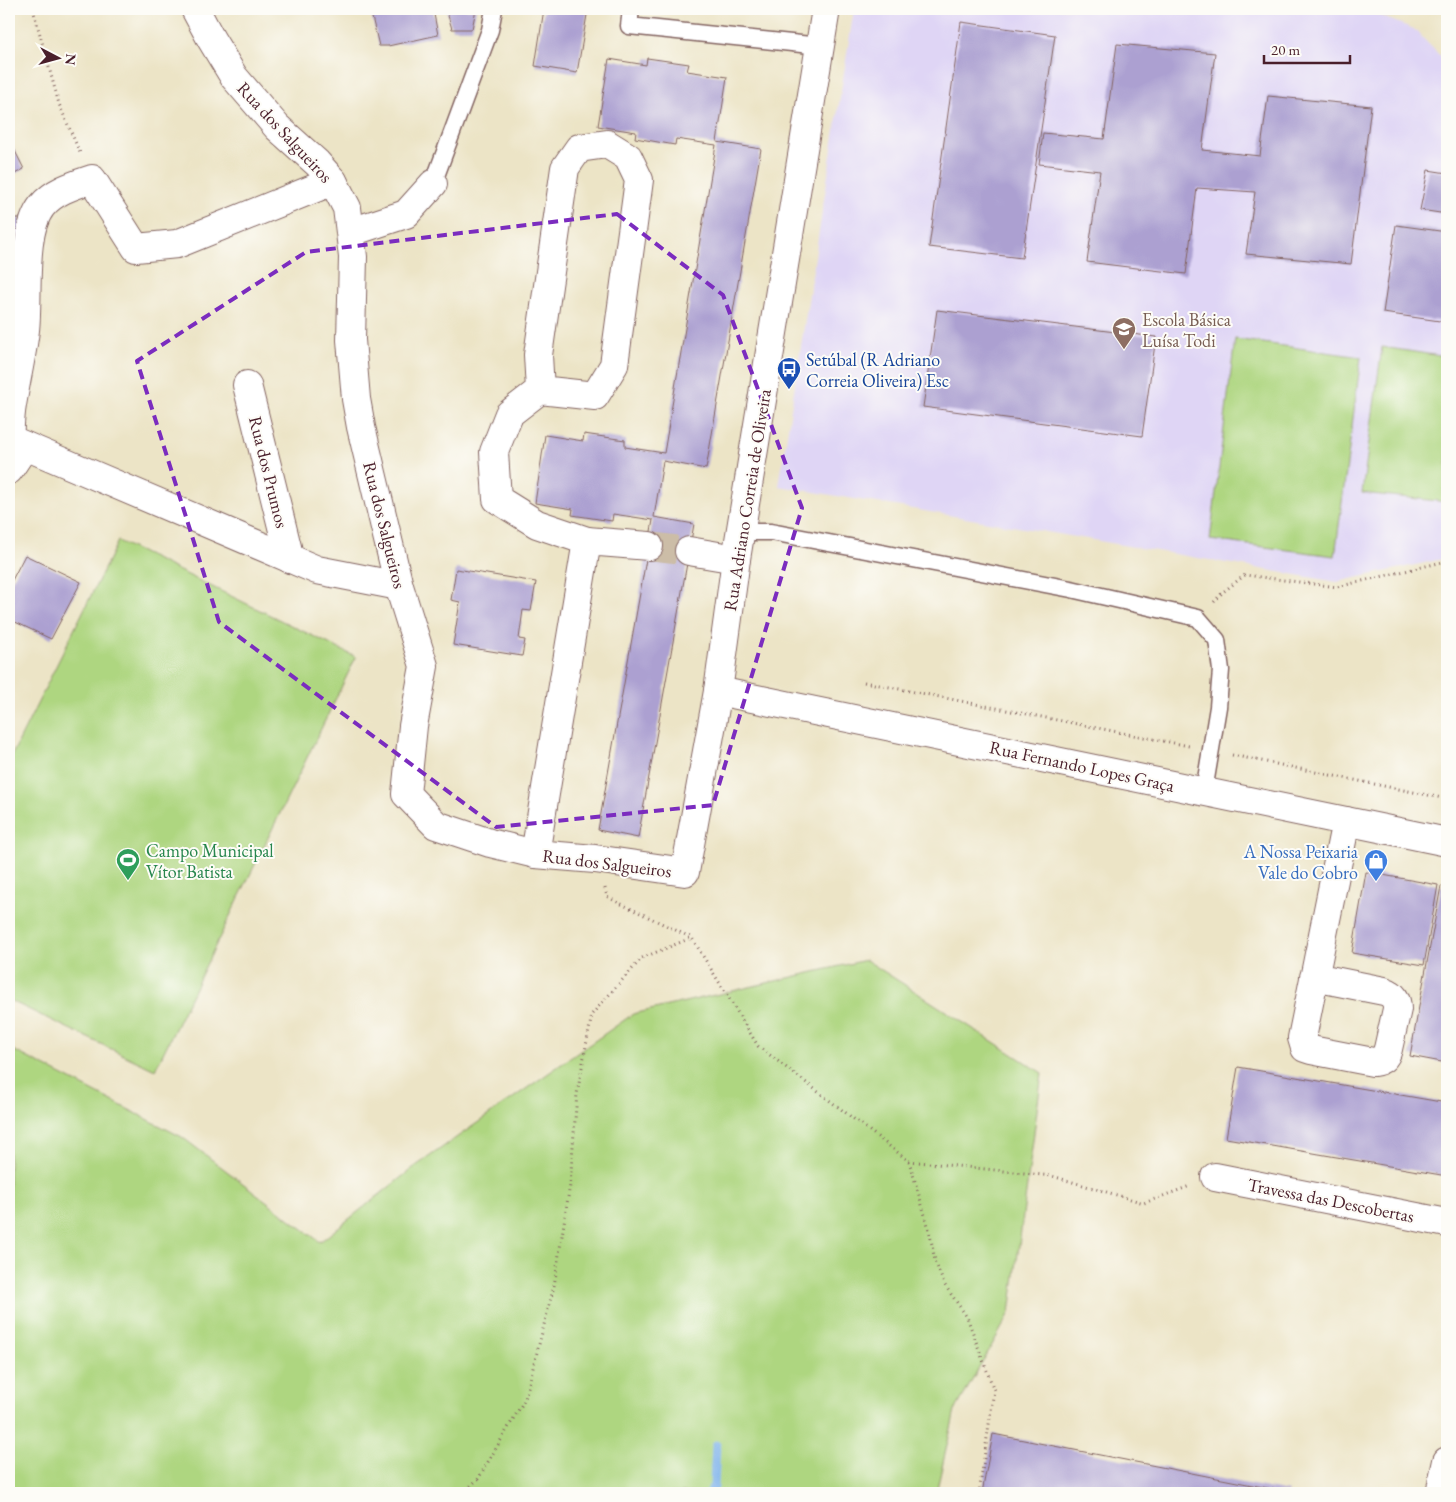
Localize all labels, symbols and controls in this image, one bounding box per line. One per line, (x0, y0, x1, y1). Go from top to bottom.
north arrow (32, 32, 82, 82)
scale bar (1264, 32, 1350, 64)
text: 20 m (1271, 40, 1300, 59)
text: N (61, 53, 80, 67)
street label: Rua dos Salgueiros (232, 77, 338, 187)
place label: Escola Básica Luísa Todi (1142, 308, 1232, 352)
school or university icon: Escola Básica Luísa Todi (1111, 316, 1137, 350)
place label: Setúbal (R Adriano Correia Oliveira) Esc (806, 348, 949, 392)
bus stop icon: Setúbal (R Adriano Correia Oliveira) Esc (776, 356, 802, 390)
street label: Rua Adriano Correia de Oliveira (718, 387, 776, 613)
street label: Rua dos Prumos (244, 414, 294, 531)
street label: Rua dos Salgueiros (358, 459, 412, 591)
street label: Rua Fernando Lopes Graça (987, 735, 1177, 797)
place label: Campo Municipal Vítor Batista (146, 839, 274, 883)
place label: A Nossa Peixaria Vale do Cobro (1243, 840, 1359, 884)
street label: Rua dos Salgueiros (541, 844, 673, 882)
sports icon: Campo Municipal Vítor Batista (115, 847, 141, 881)
shop icon: A Nossa Peixaria Vale do Cobro (1363, 848, 1389, 882)
street label: Travessa das Descobertas (1246, 1173, 1416, 1227)

